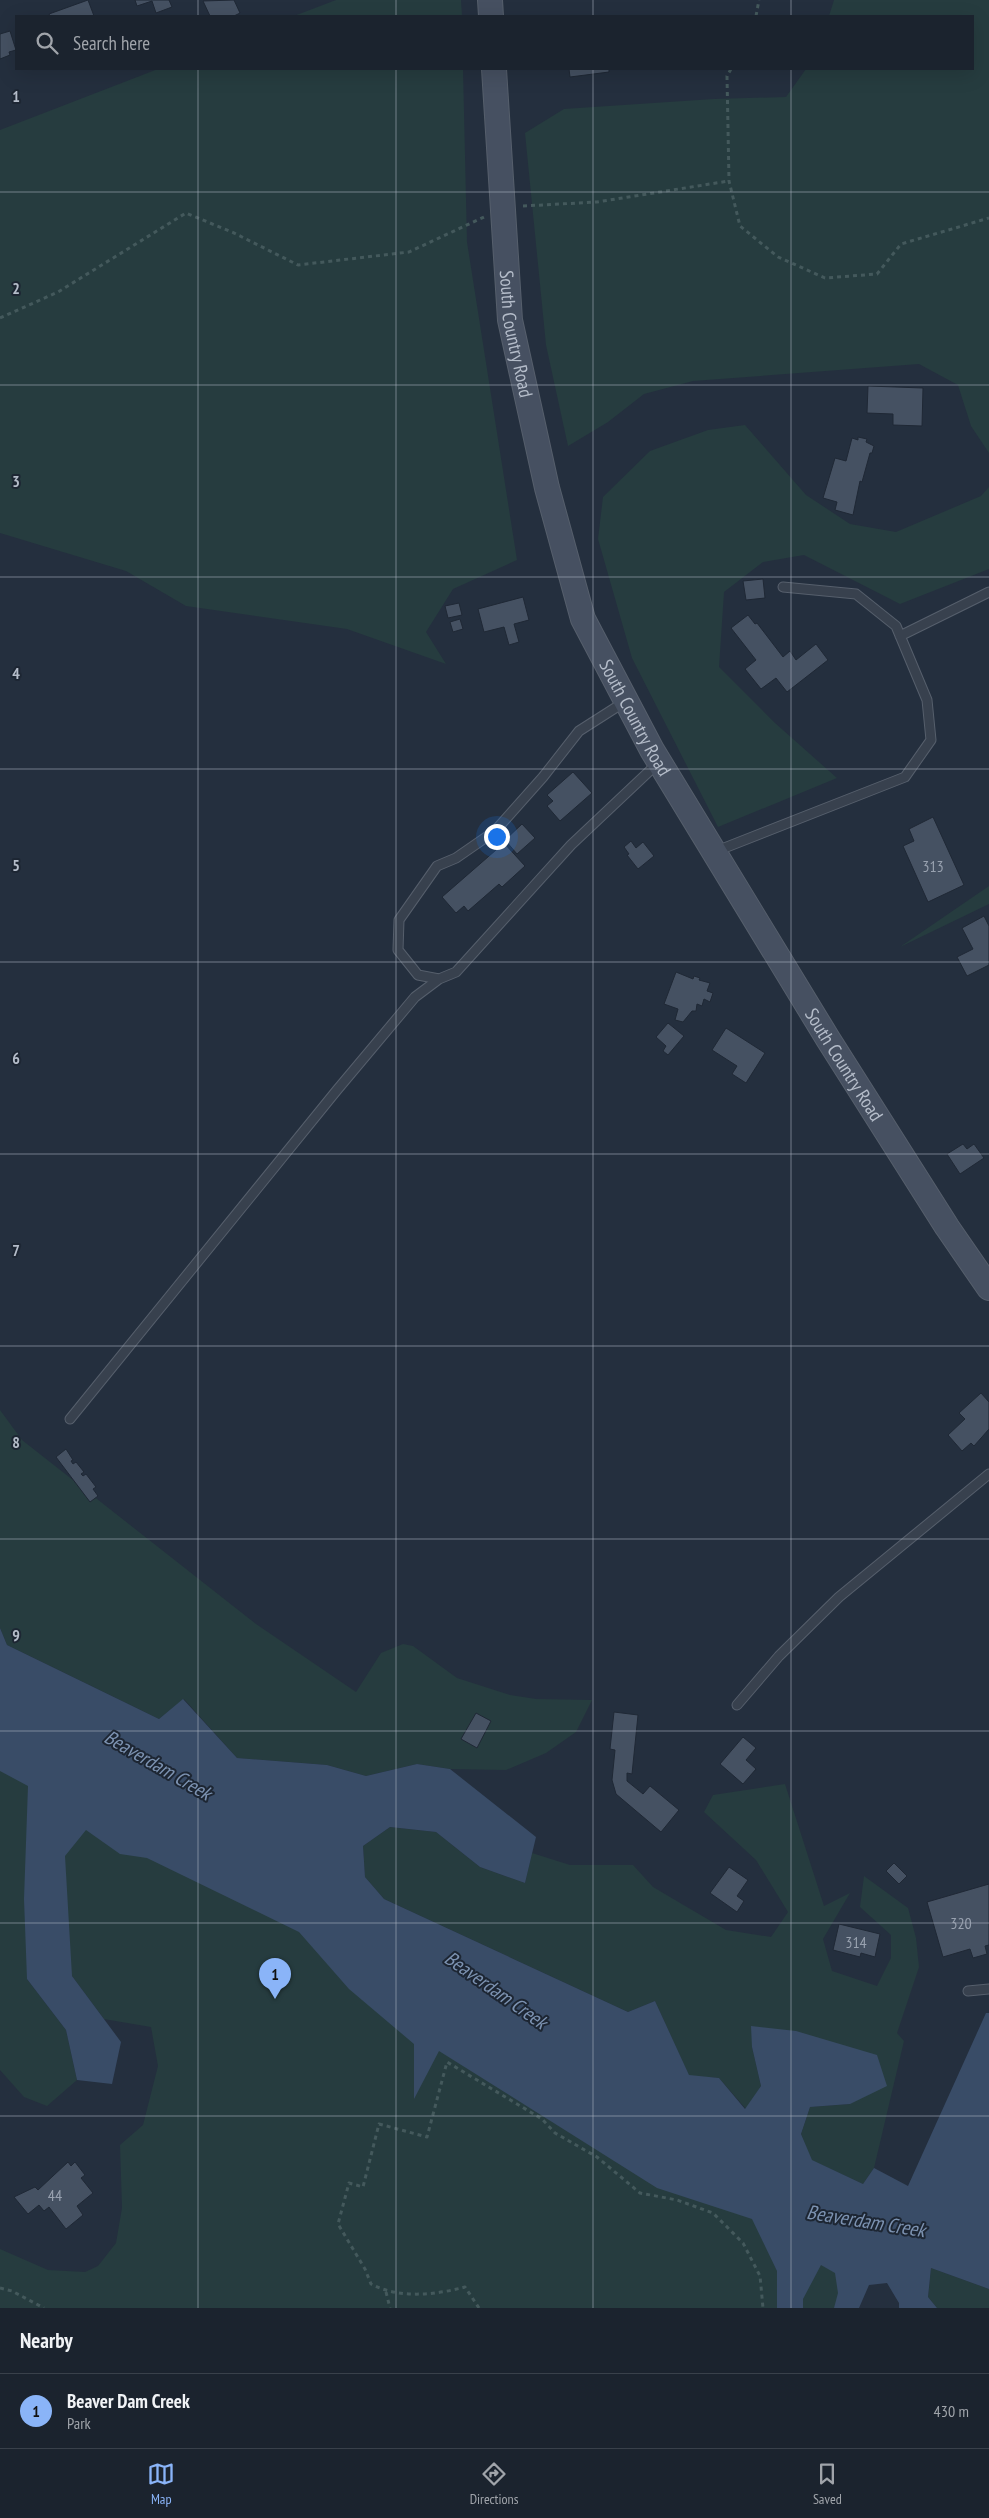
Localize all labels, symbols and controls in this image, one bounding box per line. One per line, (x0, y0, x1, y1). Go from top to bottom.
search box (15, 15, 974, 70)
icon: search (33, 29, 61, 57)
text: Search here (73, 31, 150, 55)
text: 1 (12, 86, 20, 106)
street label: South Country Road (495, 269, 539, 400)
text: 2 (12, 278, 20, 298)
text: 3 (12, 471, 20, 491)
street label: South Country Road (594, 655, 677, 780)
text: 4 (12, 663, 20, 683)
your location (484, 824, 510, 850)
text: 5 (12, 855, 20, 875)
house number: 313 (922, 856, 944, 876)
street label: South Country Road (800, 1004, 889, 1125)
text: 6 (12, 1048, 20, 1068)
text: 7 (12, 1240, 20, 1260)
text: 8 (12, 1432, 20, 1452)
text: 9 (12, 1625, 20, 1645)
water label: Beaverdam Creek (100, 1724, 218, 1807)
house number: 320 (950, 1913, 972, 1933)
house number: 314 (845, 1932, 867, 1952)
water label: Beaverdam Creek (440, 1945, 554, 2036)
pin: 1 (259, 1958, 291, 1999)
house number: 44 (48, 2185, 62, 2205)
water label: Beaverdam Creek (805, 2199, 929, 2244)
text: Nearby (20, 2327, 73, 2354)
text: Beaver Dam Creek (67, 2389, 190, 2413)
text: 1 (32, 2401, 40, 2421)
text: 430 m (934, 2401, 969, 2421)
text: Park (67, 2413, 91, 2433)
tab: Map (147, 2460, 175, 2508)
tab: Directions (470, 2460, 518, 2508)
tab: Saved (813, 2460, 842, 2508)

